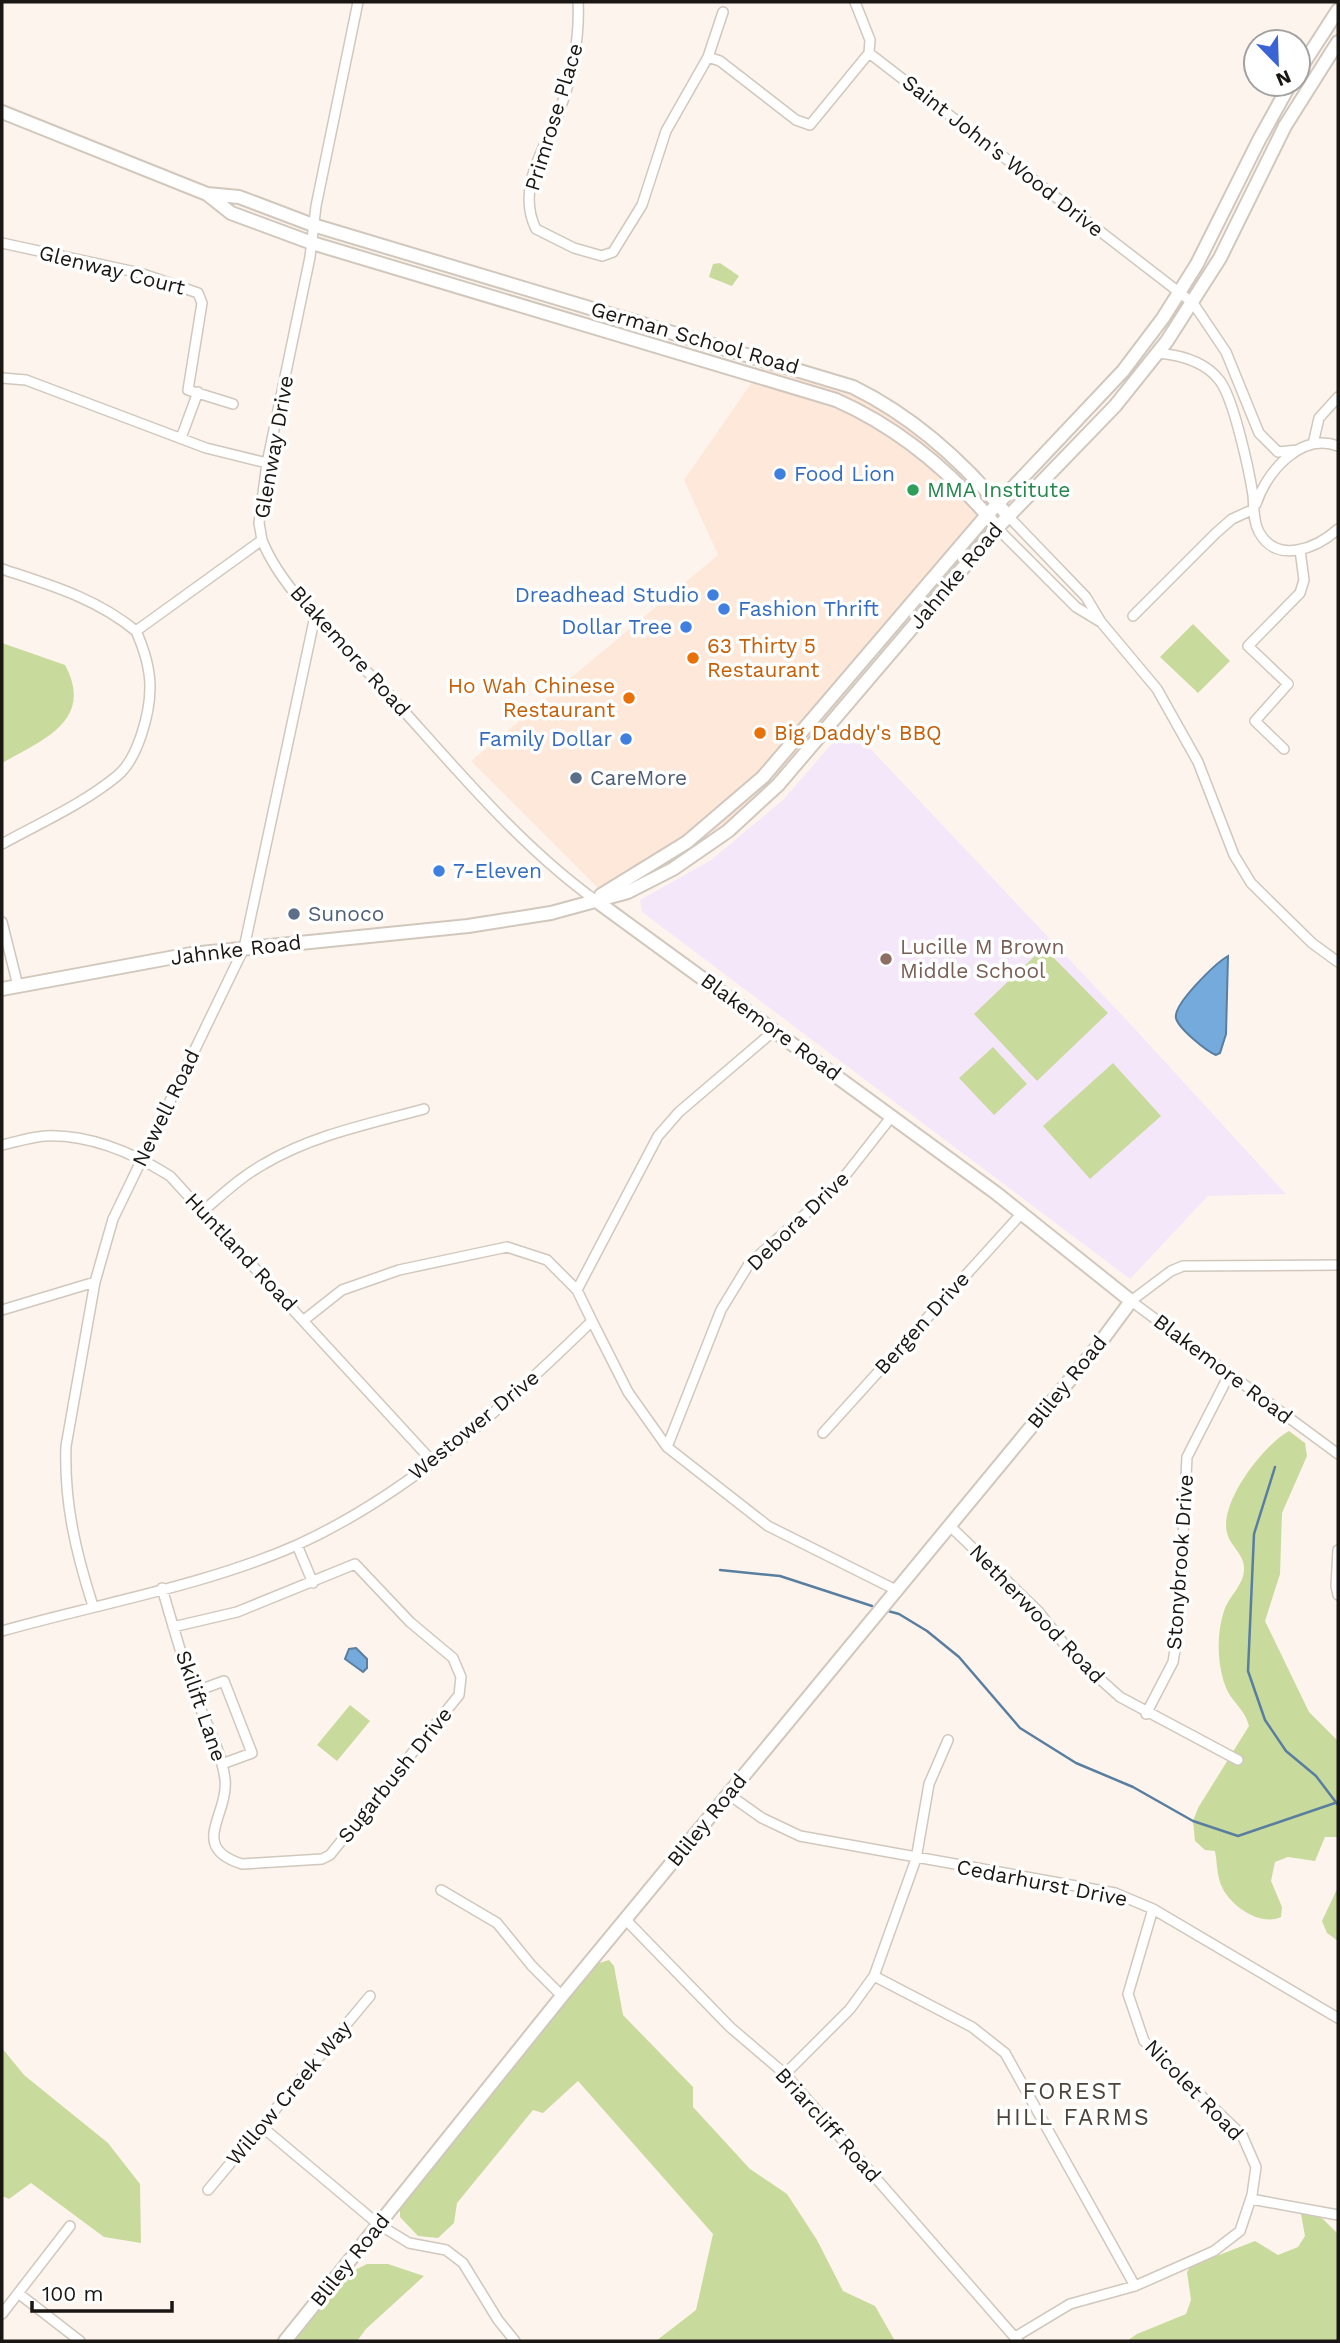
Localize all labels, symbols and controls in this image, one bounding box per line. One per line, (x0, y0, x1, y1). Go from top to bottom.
north arrow (1242, 28, 1312, 98)
street label: Primrose Place (519, 40, 588, 194)
text: N (1272, 65, 1294, 92)
street label: Saint John's Wood Drive (898, 69, 1109, 242)
street label: Glenway Court (37, 239, 188, 300)
street label: German School Road (588, 296, 802, 379)
street label: Glenway Drive (249, 373, 298, 520)
place label: Food Lion (794, 461, 895, 486)
marker: Food Lion (772, 466, 788, 482)
place label: MMA Institute (927, 477, 1070, 502)
marker: MMA Institute (905, 482, 921, 498)
street label: Jahnke Road (904, 517, 1007, 634)
street label: Blakemore Road (285, 580, 416, 721)
place label: Dreadhead Studio (515, 582, 699, 607)
marker: Dreadhead Studio (705, 587, 721, 603)
place label: Fashion Thrift (738, 596, 879, 621)
marker: Fashion Thrift (716, 601, 732, 617)
place label: Dollar Tree (561, 614, 672, 639)
marker: Dollar Tree (678, 619, 694, 635)
place label: 63 Thirty 5 Restaurant (707, 633, 819, 682)
marker: 63 Thirty 5 Restaurant (685, 650, 701, 666)
place label: Ho Wah Chinese Restaurant (448, 673, 615, 722)
marker: Ho Wah Chinese Restaurant (621, 690, 637, 706)
place label: Big Daddy's BBQ (774, 720, 942, 745)
marker: Big Daddy's BBQ (752, 725, 768, 741)
place label: Family Dollar (478, 726, 612, 751)
marker: Family Dollar (618, 731, 634, 747)
place label: CareMore (590, 765, 687, 790)
marker: CareMore (568, 770, 584, 786)
place label: 7-Eleven (453, 858, 542, 883)
marker: 7-Eleven (431, 863, 447, 879)
place label: Sunoco (308, 901, 384, 926)
marker: Sunoco (286, 906, 302, 922)
street label: Jahnke Road (169, 929, 303, 970)
place label: Lucille M Brown Middle School (900, 934, 1065, 983)
marker: Lucille M Brown Middle School (878, 951, 894, 967)
street label: Blakemore Road (696, 967, 846, 1086)
street label: Newell Road (126, 1045, 205, 1170)
street label: Debora Drive (741, 1166, 854, 1276)
street label: Huntland Road (180, 1187, 303, 1316)
street label: Bergen Drive (869, 1266, 974, 1379)
street label: Blakemore Road (1149, 1308, 1298, 1429)
street label: Bliley Road (1021, 1330, 1112, 1433)
street label: Westower Drive (403, 1364, 544, 1485)
street label: Stonybrook Drive (1161, 1473, 1198, 1651)
street label: Netherwood Road (965, 1539, 1110, 1688)
street label: Skilift Lane (171, 1647, 232, 1765)
street label: Sugarbush Drive (332, 1702, 457, 1848)
street label: Bliley Road (661, 1768, 752, 1871)
street label: Cedarhurst Drive (955, 1854, 1130, 1911)
street label: Willow Creek Way (221, 2015, 357, 2170)
street label: Nicolet Road (1140, 2034, 1249, 2145)
street label: Briarcliff Road (770, 2062, 886, 2187)
district label: FOREST HILL FARMS (995, 2078, 1151, 2131)
street label: Bliley Road (304, 2208, 395, 2311)
scale bar (32, 2270, 172, 2314)
text: 100 m (42, 2281, 104, 2306)

